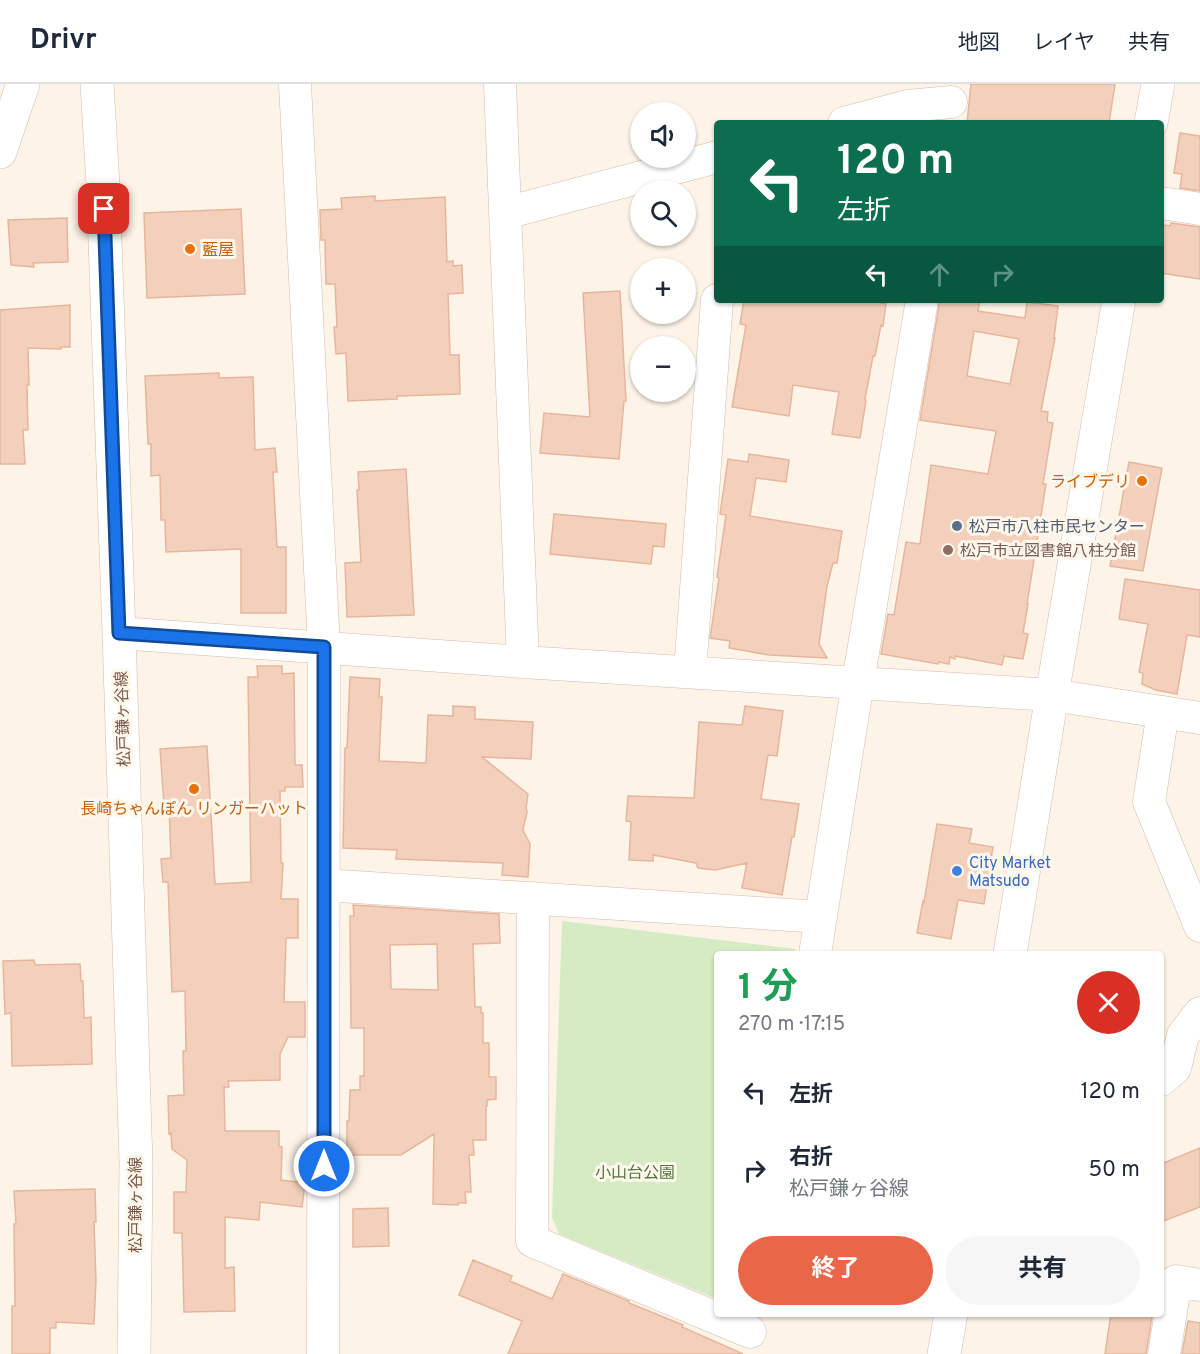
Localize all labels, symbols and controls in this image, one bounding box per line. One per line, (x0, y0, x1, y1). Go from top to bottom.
text: Drivr (30, 23, 97, 59)
text: 地図 (958, 30, 1000, 57)
text: レイヤ (1033, 30, 1095, 57)
text: 共有 (1128, 30, 1170, 57)
map controls (630, 102, 696, 402)
button: sound (630, 102, 696, 168)
text: 120 m (837, 136, 954, 189)
icon: left (738, 144, 816, 222)
button: search (630, 180, 696, 246)
pin (78, 183, 129, 234)
icon: arrive (87, 192, 120, 225)
text: 左折 (837, 195, 891, 229)
place label: 藍屋 (202, 241, 234, 261)
marker: 藍屋 (183, 242, 197, 256)
button: + (630, 258, 696, 324)
icon: left (860, 258, 893, 291)
icon: ahead (923, 258, 956, 291)
icon: right (986, 258, 1019, 291)
button: − (630, 336, 696, 402)
place label: ライブデリ (1050, 473, 1130, 493)
marker: ライブデリ (1135, 474, 1149, 488)
place label: 松戸市八柱市民センター (969, 518, 1145, 538)
marker: 松戸市八柱市民センター (950, 519, 964, 533)
place label: 松戸市立図書館八柱分館 (960, 542, 1136, 562)
marker: 松戸市立図書館八柱分館 (941, 543, 955, 557)
street label: 松戸鎌ヶ谷線 (112, 671, 136, 767)
marker: 長崎ちゃんぽん リンガーハット (187, 782, 201, 796)
place label: 長崎ちゃんぽん リンガーハット (80, 800, 308, 820)
place label: City Market Matsudo (969, 854, 1051, 892)
marker: City Market Matsudo (950, 864, 964, 878)
text: 1 分 (738, 966, 797, 1012)
button: close (1077, 971, 1140, 1034)
text: 270 m · 17:15 (738, 1012, 845, 1038)
icon: left (738, 1076, 771, 1109)
text: 120 m (1080, 1079, 1140, 1106)
text: 左折 (789, 1082, 833, 1109)
position arrow (292, 1134, 356, 1198)
text: 右折 (789, 1145, 833, 1172)
icon: right (738, 1154, 771, 1187)
street label: 松戸鎌ヶ谷線 (127, 1157, 147, 1253)
text: 50 m (1088, 1157, 1140, 1184)
park label: 小山台公園 (595, 1164, 675, 1184)
text: 松戸鎌ヶ谷線 (789, 1177, 909, 1203)
button: 終了 (738, 1236, 933, 1305)
button: 共有 (945, 1236, 1140, 1305)

